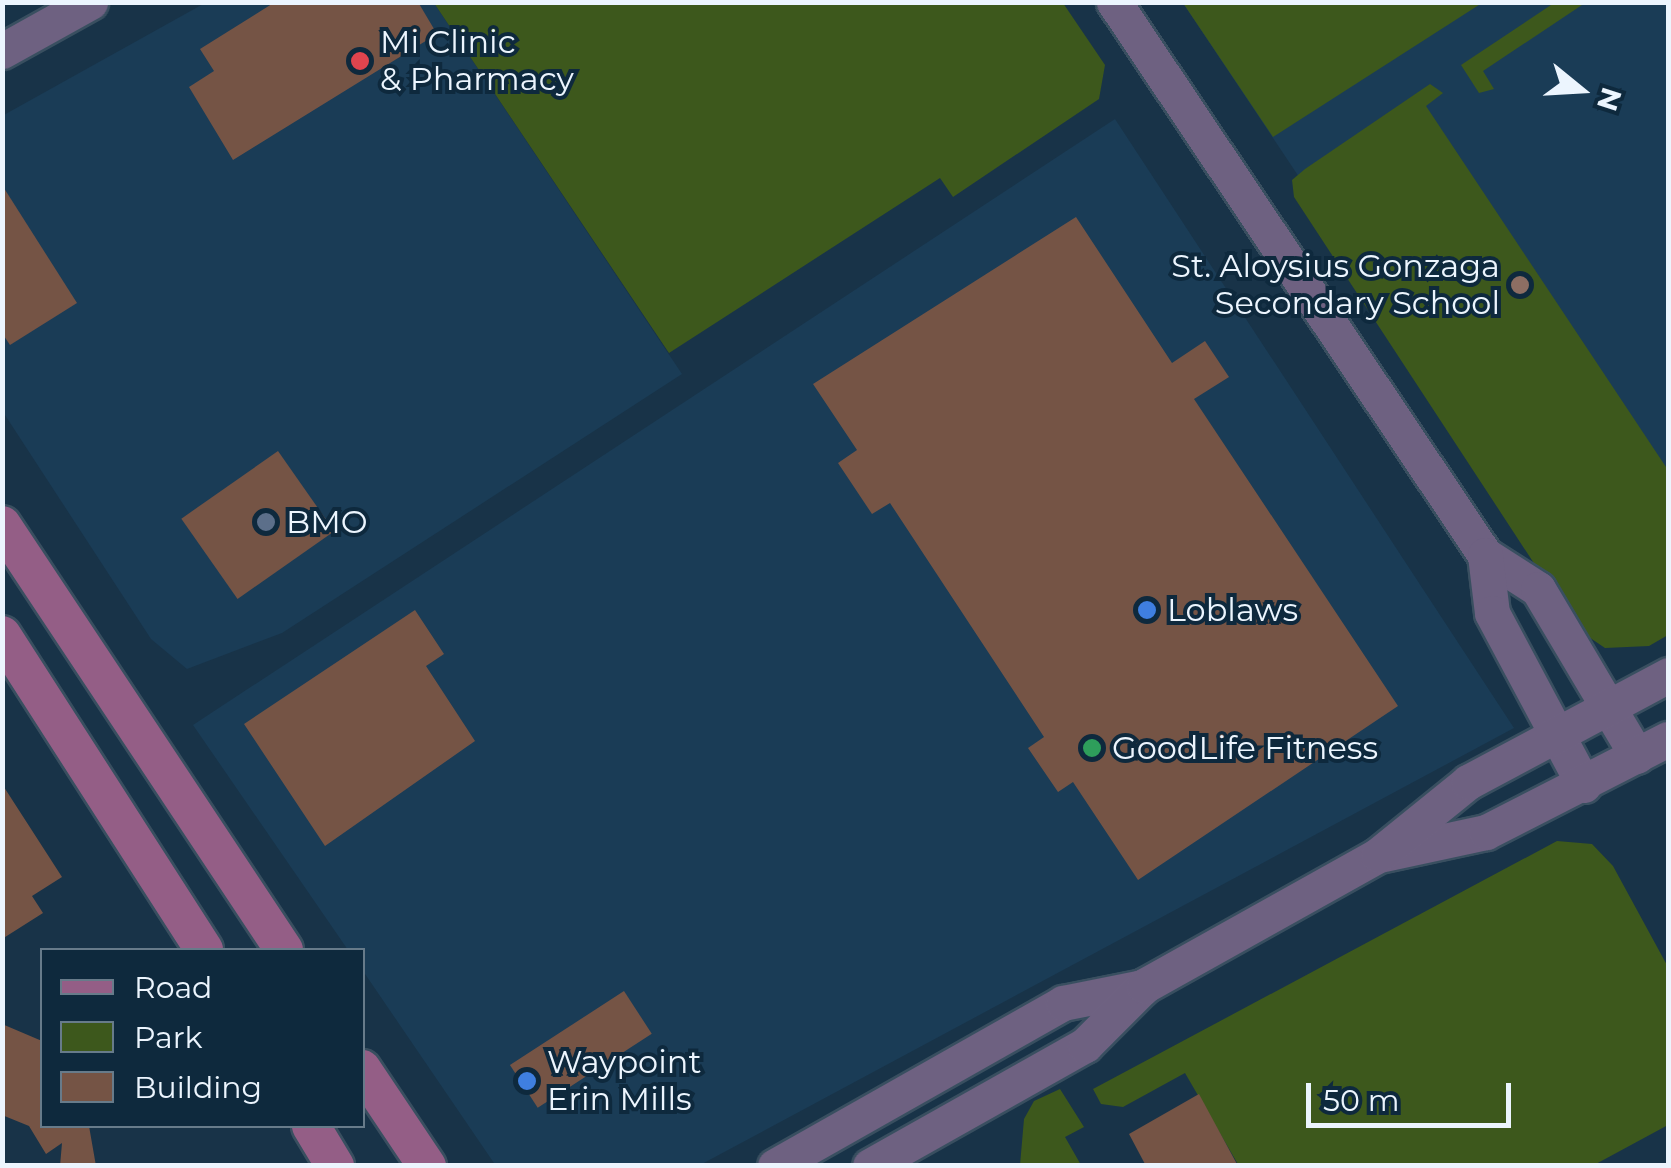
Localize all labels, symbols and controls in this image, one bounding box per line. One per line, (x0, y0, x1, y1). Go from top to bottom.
place label: Mi Clinic & Pharmacy (380, 24, 574, 99)
north arrow (1531, 40, 1631, 140)
marker: Mi Clinic & Pharmacy (349, 50, 371, 72)
text: N (1590, 83, 1629, 115)
place label: St. Aloysius Gonzaga Secondary School (1171, 248, 1500, 323)
marker: St. Aloysius Gonzaga Secondary School (1509, 274, 1531, 296)
place label: BMO (286, 503, 368, 541)
marker: BMO (255, 511, 277, 533)
place label: Loblaws (1167, 591, 1298, 629)
marker: Loblaws (1136, 599, 1158, 621)
place label: GoodLife Fitness (1112, 729, 1378, 767)
marker: GoodLife Fitness (1081, 737, 1103, 759)
legend (40, 948, 365, 1128)
text: Road (134, 969, 212, 1006)
text: Park (134, 1019, 203, 1056)
place label: Waypoint Erin Mills (547, 1044, 701, 1119)
scale bar (1311, 1063, 1516, 1125)
text: Building (134, 1069, 262, 1106)
marker: Waypoint Erin Mills (516, 1070, 538, 1092)
text: 50 m (1323, 1082, 1400, 1119)

